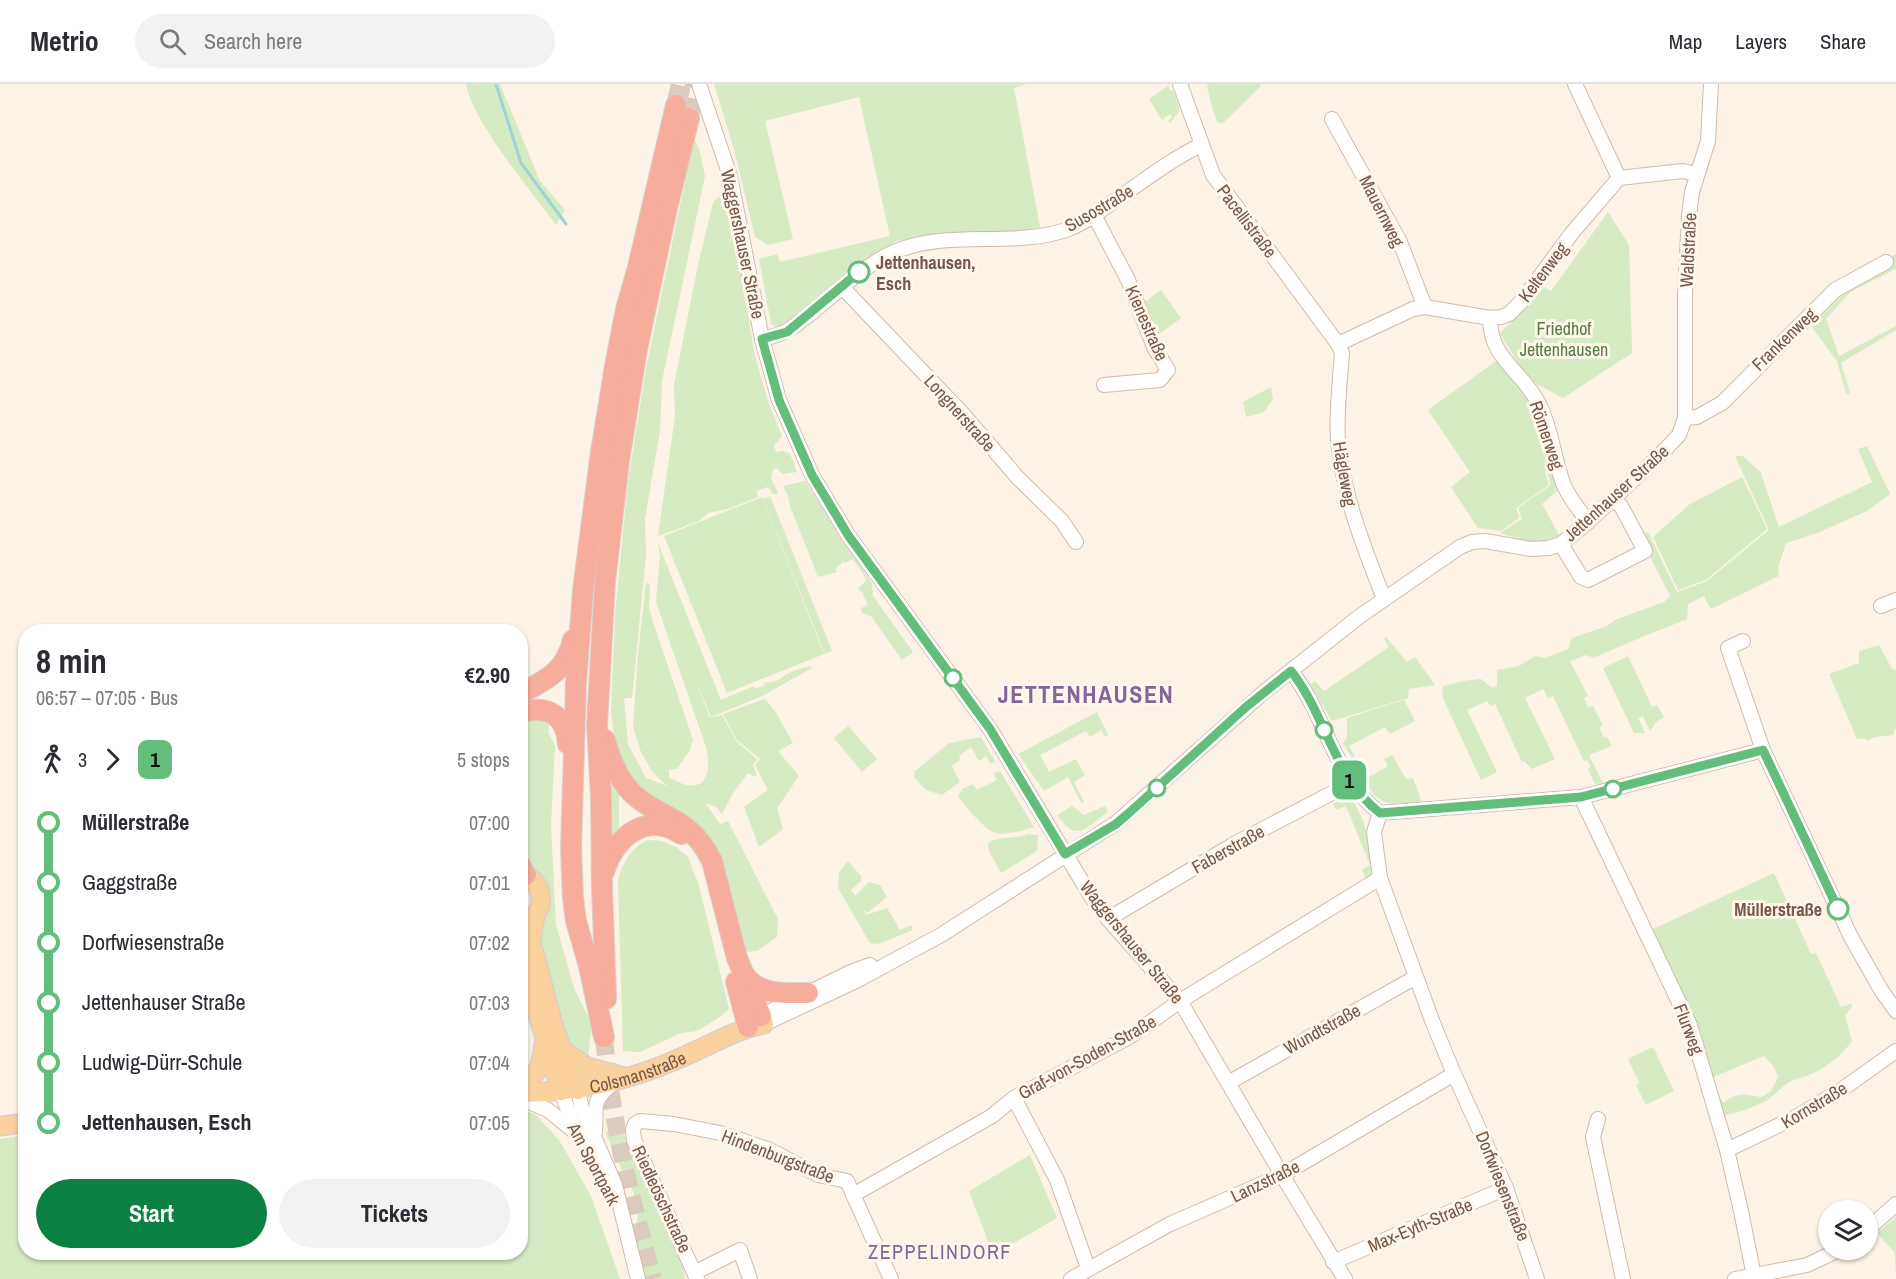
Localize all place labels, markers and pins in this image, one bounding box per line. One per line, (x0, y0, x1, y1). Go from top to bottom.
place label: Jettenhausen, Esch (876, 250, 975, 296)
marker: Jettenhausen, Esch (848, 261, 870, 283)
unlabelled marker (944, 669, 962, 687)
unlabelled marker (1315, 721, 1333, 739)
unlabelled marker (1148, 779, 1166, 797)
unlabelled marker (1604, 780, 1622, 798)
place label: Müllerstraße (1734, 897, 1822, 922)
marker: Müllerstraße (1827, 898, 1849, 920)

